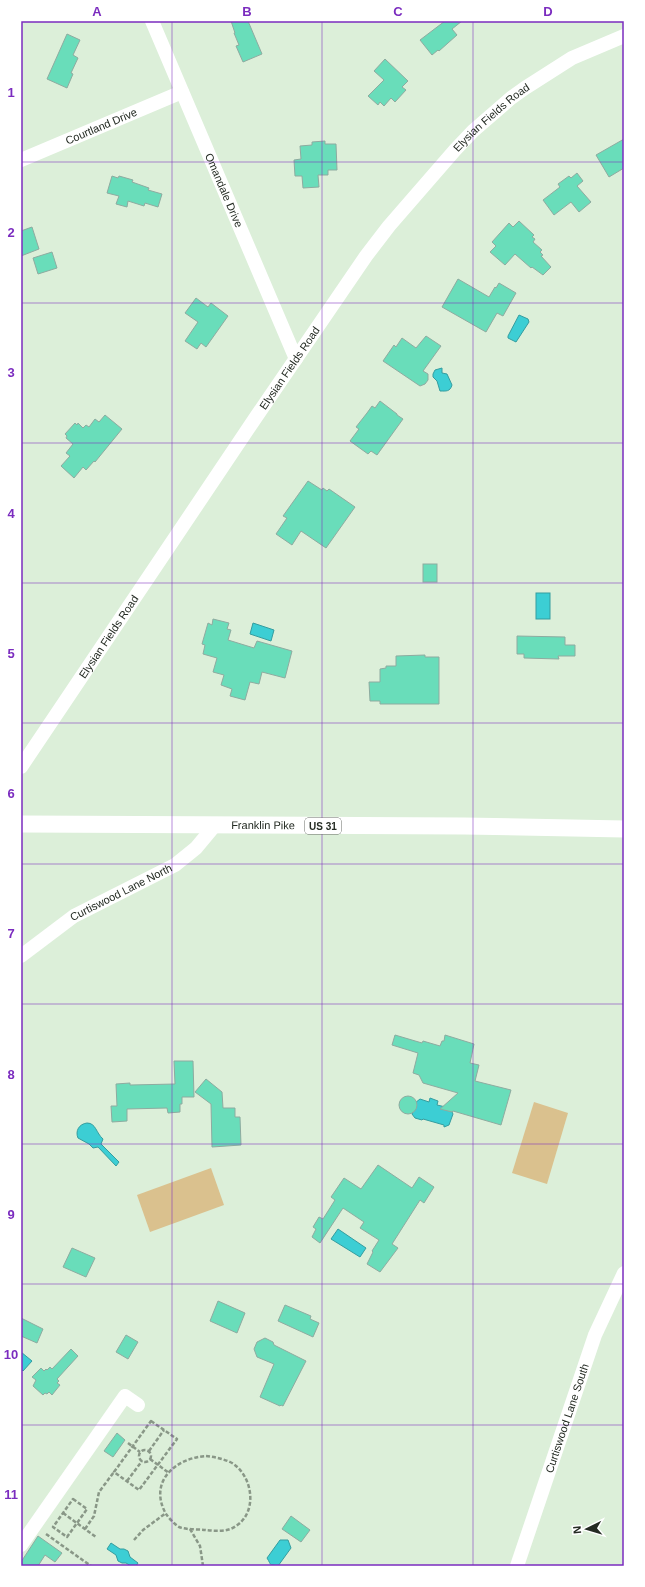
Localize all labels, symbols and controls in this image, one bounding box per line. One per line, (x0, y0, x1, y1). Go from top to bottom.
text: A (92, 4, 102, 19)
text: B (242, 4, 252, 19)
text: C (393, 4, 403, 19)
text: D (543, 4, 553, 19)
street label: Elysian Fields Road (451, 81, 532, 154)
text: 1 (7, 85, 15, 100)
street label: Courtland Drive (64, 106, 139, 147)
street label: Omandale Drive (203, 151, 245, 229)
text: 2 (7, 225, 15, 240)
street label: Elysian Fields Road (257, 324, 322, 412)
text: 3 (7, 365, 15, 380)
text: 4 (7, 506, 15, 521)
street label: Elysian Fields Road (76, 593, 141, 680)
text: 5 (7, 646, 15, 661)
text: 6 (7, 786, 15, 801)
road number: US 31 (305, 818, 341, 834)
street label: Franklin Pike (231, 819, 295, 831)
street label: Curtiswood Lane North (68, 862, 174, 923)
text: 7 (7, 926, 15, 941)
text: 8 (7, 1067, 15, 1082)
text: 9 (7, 1207, 15, 1222)
text: 10 (4, 1347, 18, 1362)
street label: Curtiswood Lane South (543, 1362, 591, 1474)
text: 11 (4, 1487, 18, 1502)
north arrow (567, 1509, 607, 1549)
text: N (571, 1525, 583, 1534)

